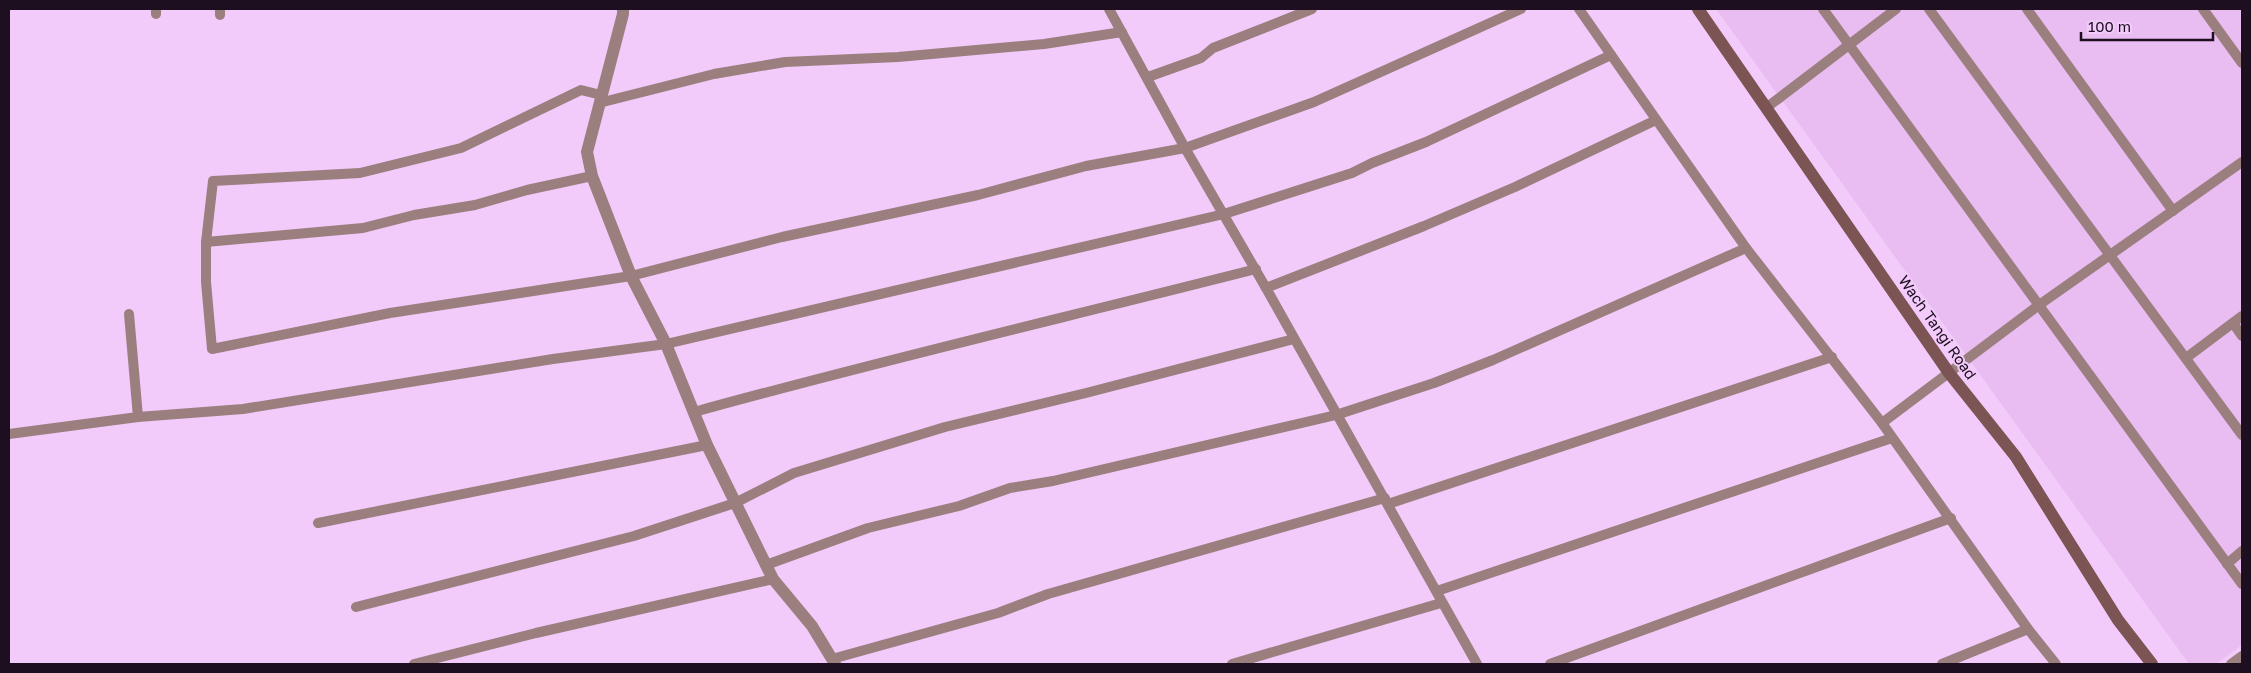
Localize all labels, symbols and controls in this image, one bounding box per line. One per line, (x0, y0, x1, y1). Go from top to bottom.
scale bar (2081, 10, 2214, 42)
text: 100 m (2088, 17, 2131, 35)
street label: Wach Tangi Road (1895, 272, 1981, 382)

